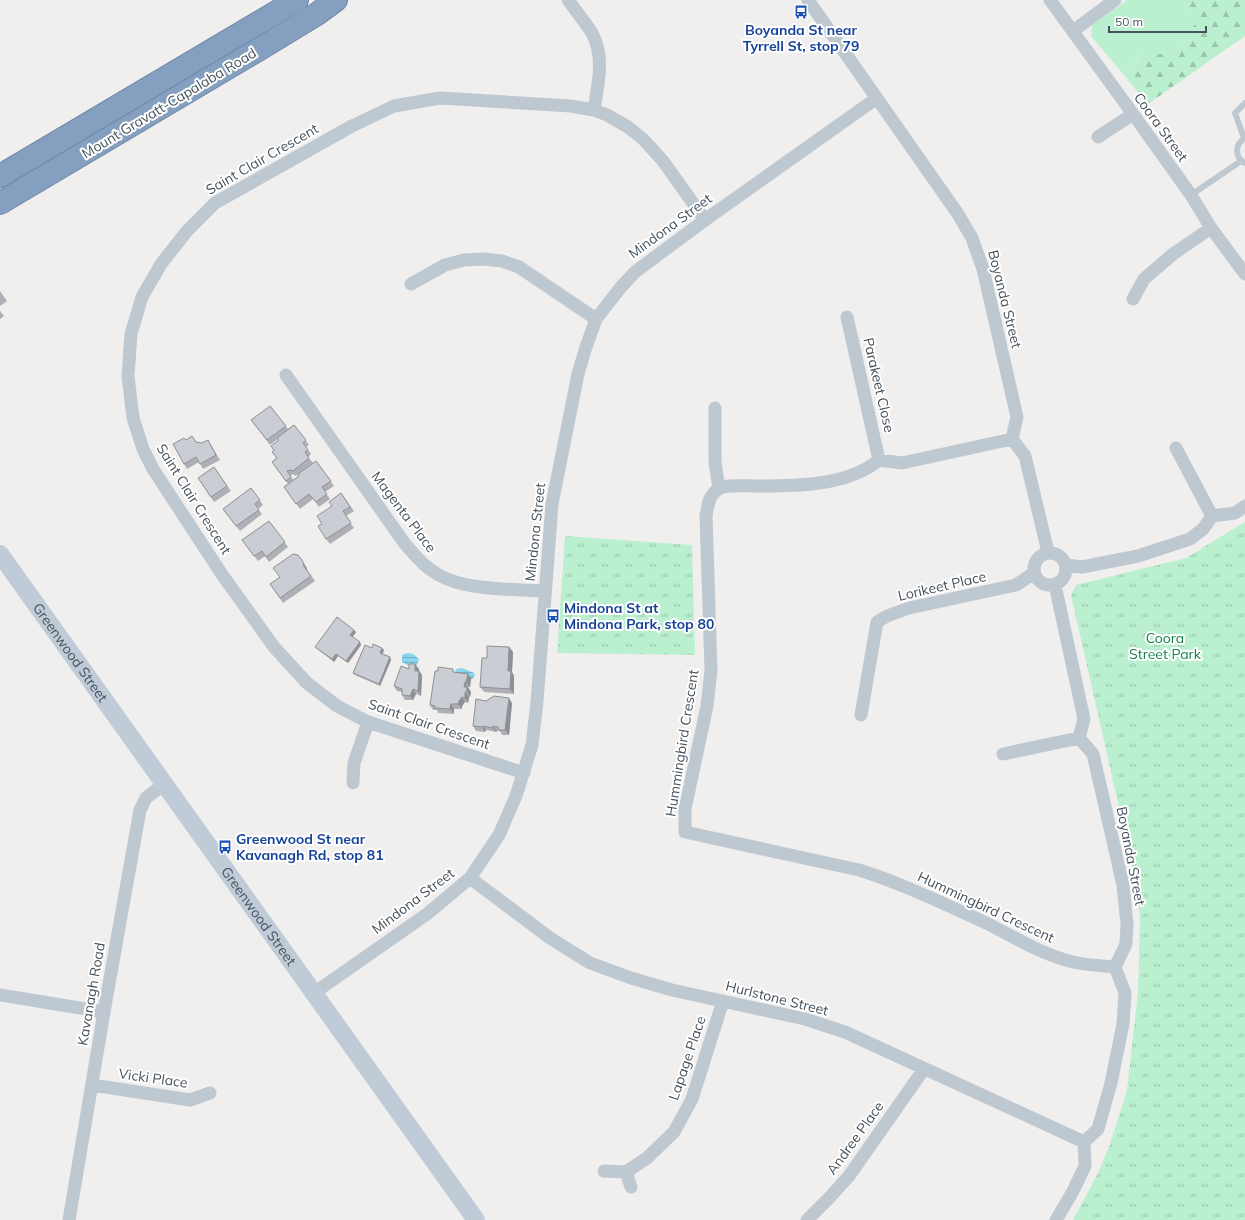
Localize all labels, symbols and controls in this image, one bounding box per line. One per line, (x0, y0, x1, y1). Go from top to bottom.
bus stop icon: Boyanda St near Tyrrell St, stop 79 (793, 4, 809, 20)
scale bar (1109, 8, 1206, 34)
text: 50 m (1115, 14, 1143, 29)
place label: Boyanda St near Tyrrell St, stop 79 (743, 21, 859, 55)
street label: Mount Gravatt-Capalaba Road (78, 44, 260, 162)
street label: Coora Street (1130, 89, 1192, 165)
street label: Saint Clair Crescent (202, 119, 322, 199)
street label: Mindona Street (625, 190, 715, 262)
street label: Boyanda Street (984, 248, 1026, 350)
street label: Parakeet Close (859, 336, 899, 434)
street label: Saint Clair Crescent (153, 440, 235, 558)
street label: Magenta Place (368, 468, 440, 556)
street label: Mindona Street (521, 482, 549, 582)
street label: Lorikeet Place (896, 567, 988, 605)
street label: Greenwood Street (29, 599, 112, 706)
place label: Mindona St at Mindona Park, stop 80 (564, 599, 714, 633)
bus stop icon: Mindona St at Mindona Park, stop 80 (545, 608, 561, 624)
park label: Coora Street Park (1129, 629, 1202, 663)
street label: Hummingbird Crescent (661, 668, 703, 818)
street label: Saint Clair Crescent (366, 695, 492, 753)
street label: Boyanda Street (1113, 805, 1149, 907)
place label: Greenwood St near Kavanagh Rd, stop 81 (236, 830, 384, 864)
bus stop icon: Greenwood St near Kavanagh Rd, stop 81 (217, 839, 233, 855)
street label: Greenwood Street (217, 863, 300, 969)
street label: Mindona Street (368, 864, 458, 938)
street label: Hummingbird Crescent (915, 867, 1057, 947)
street label: Kavanagh Road (73, 941, 109, 1047)
street label: Hurlstone Street (724, 977, 830, 1019)
street label: Lapage Place (664, 1014, 710, 1102)
street label: Vicki Place (117, 1064, 189, 1092)
street label: Andree Place (822, 1098, 888, 1178)

